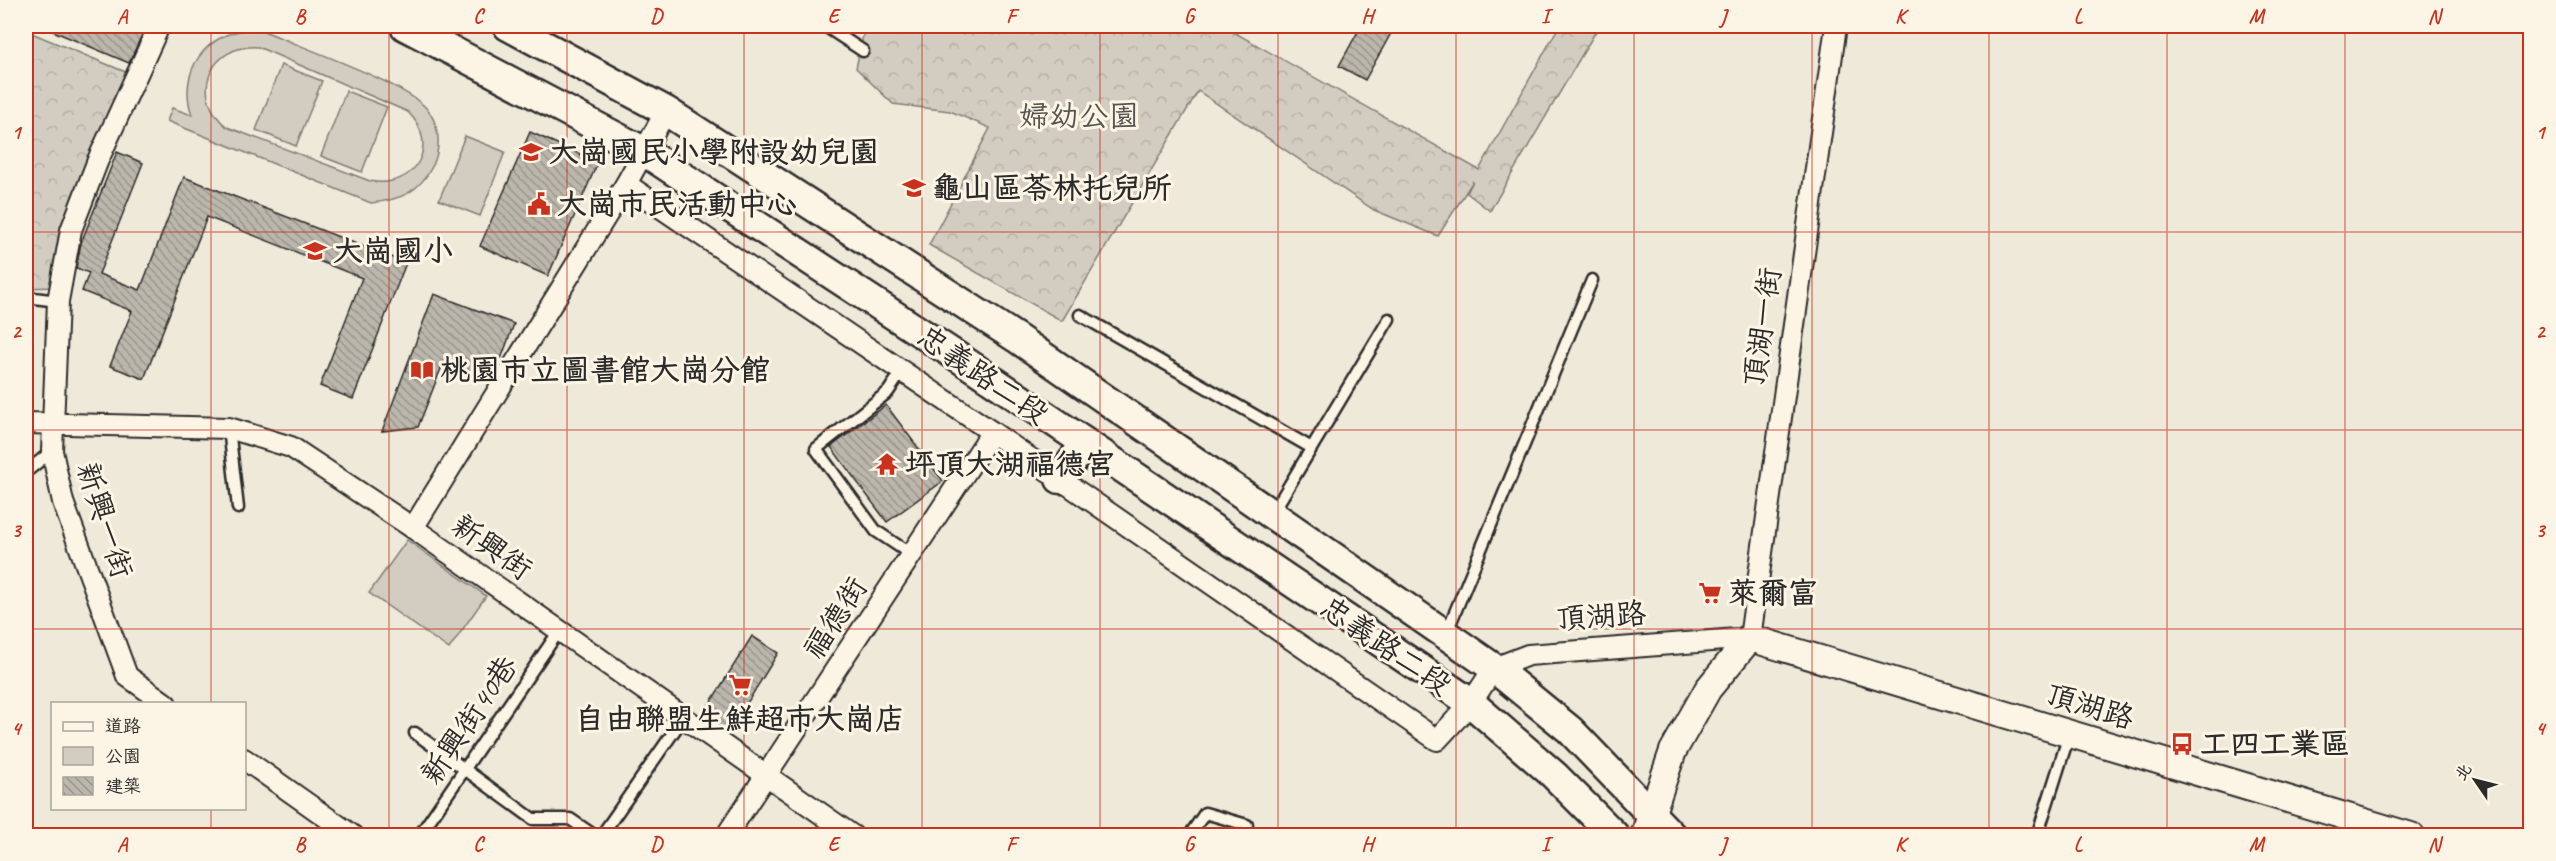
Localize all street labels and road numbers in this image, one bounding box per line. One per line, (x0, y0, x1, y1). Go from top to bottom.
street label: 頂湖一街 (1735, 265, 1789, 389)
street label: 忠義路二段 (910, 317, 1056, 433)
street label: 新興一街 (68, 457, 142, 583)
street label: 新興街 (444, 506, 540, 588)
street label: 福德街 (795, 570, 875, 666)
street label: 忠義路二段 (1313, 588, 1459, 704)
street label: 頂湖路 (1555, 594, 1647, 638)
street label: 新興街40巷 (412, 648, 526, 792)
street label: 頂湖路 (2041, 675, 2139, 737)

